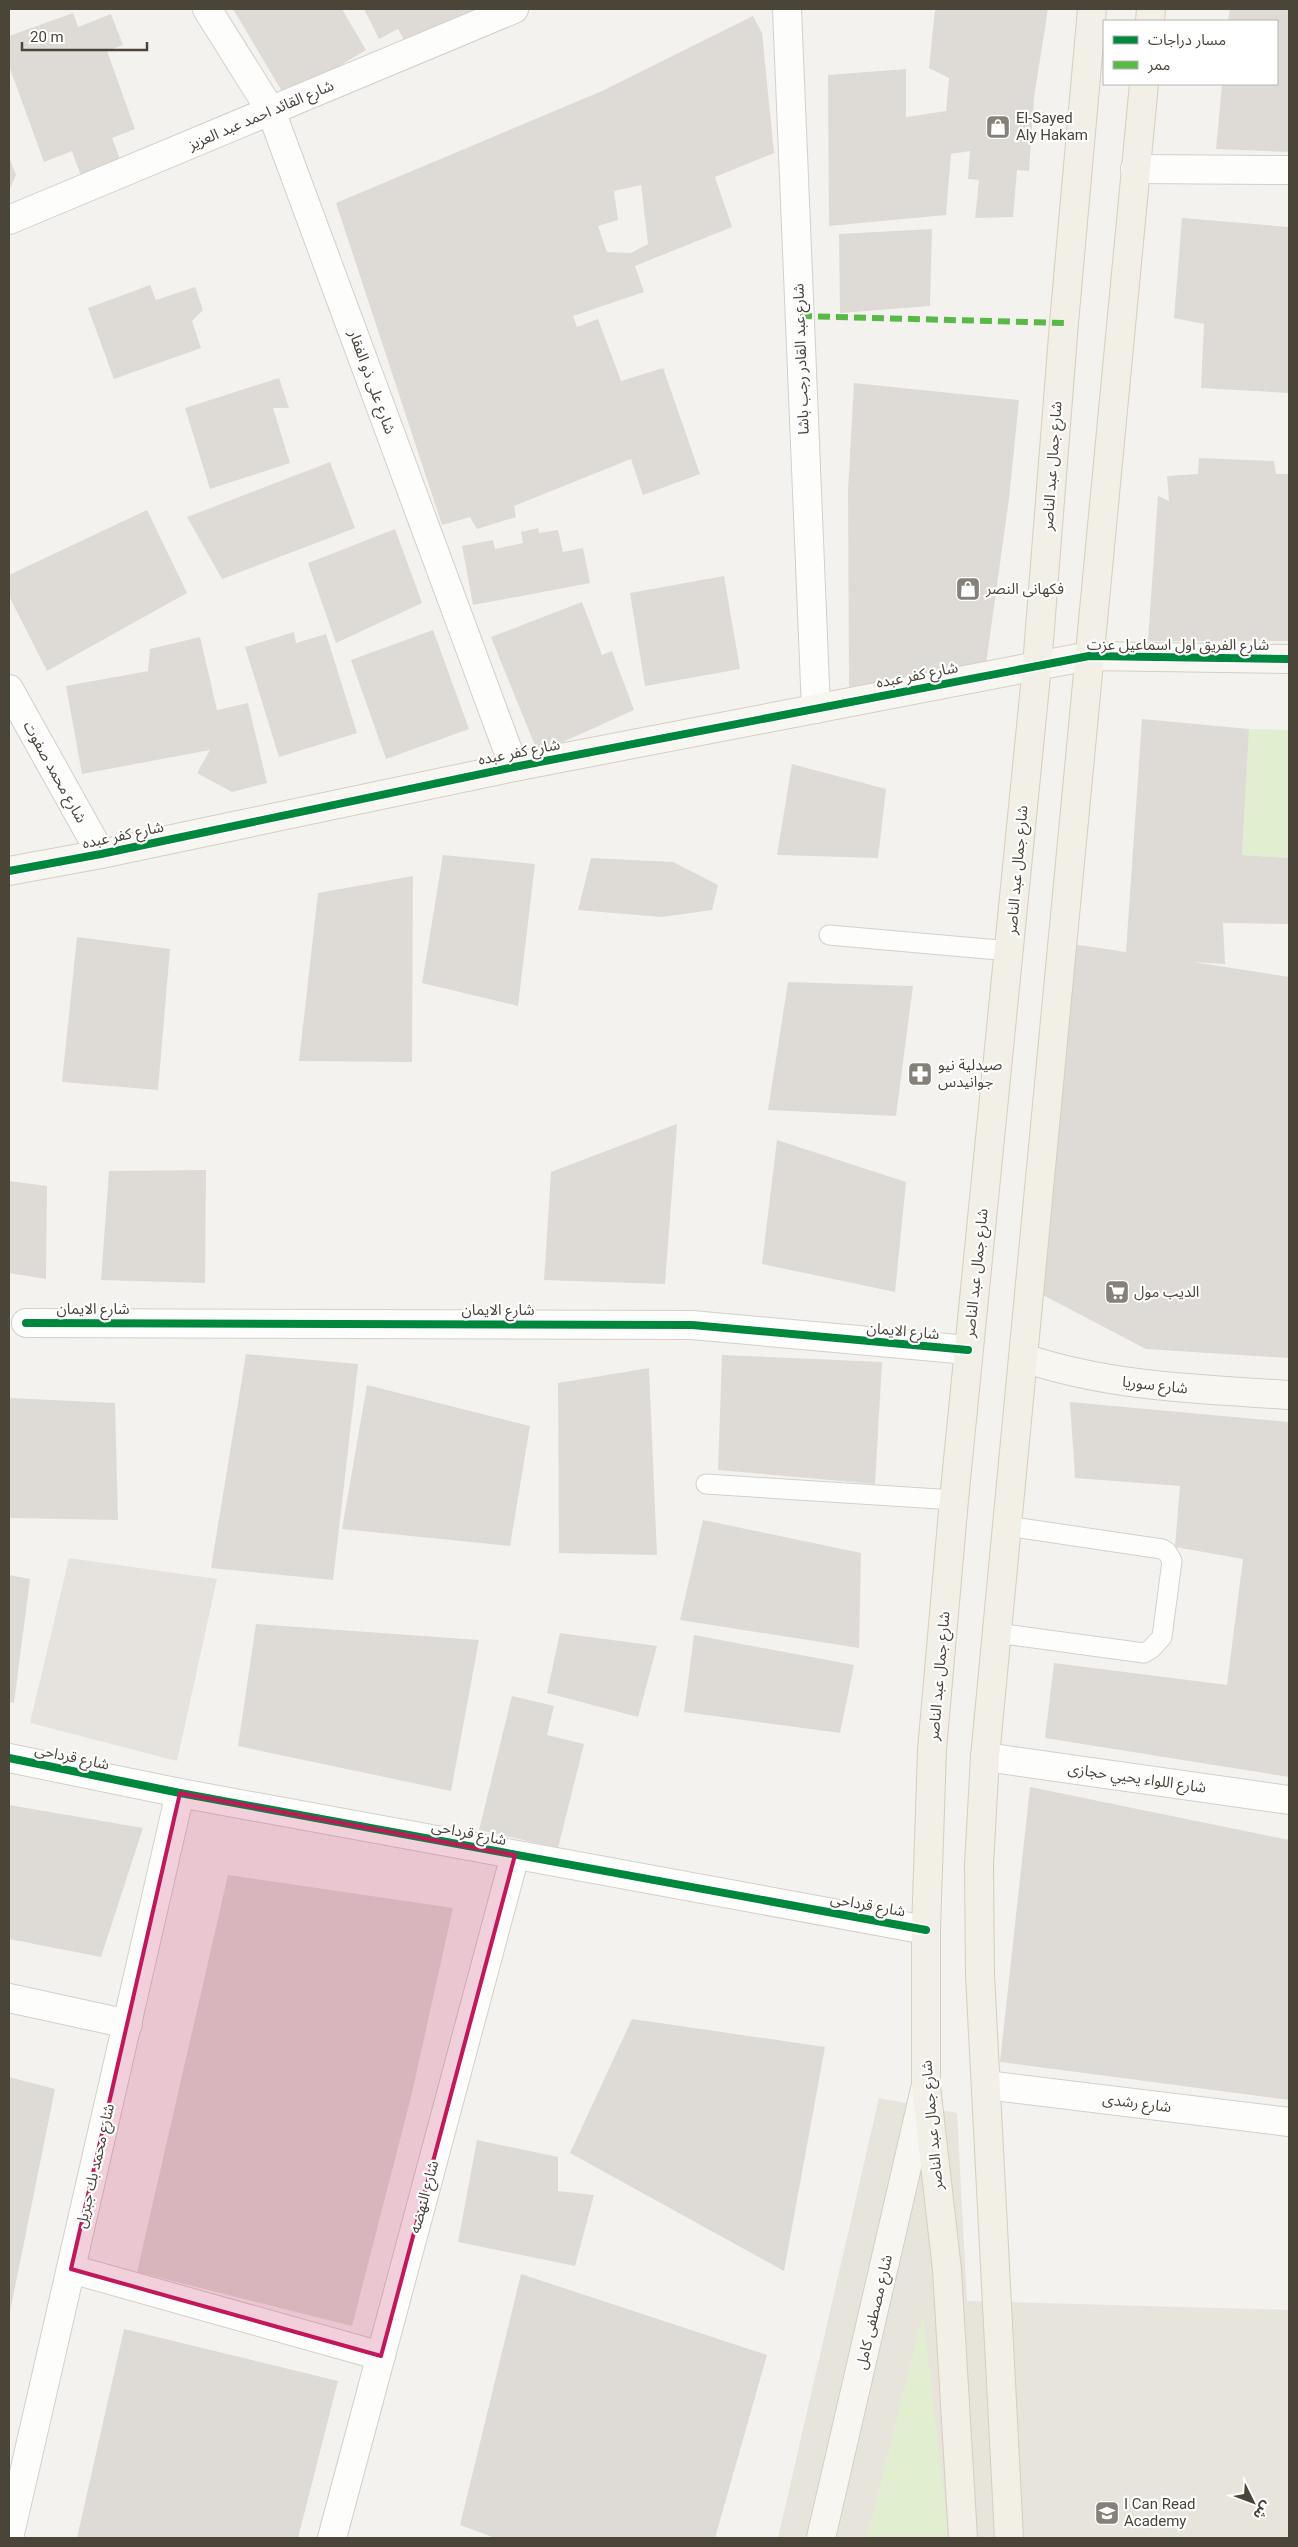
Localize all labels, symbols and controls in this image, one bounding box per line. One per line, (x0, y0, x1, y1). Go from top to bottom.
scale bar (22, 20, 148, 52)
legend (1103, 20, 1278, 85)
text: 20 m (30, 28, 64, 46)
text: مسار دراجات (1148, 31, 1226, 49)
text: ممر (1147, 56, 1171, 74)
street label: شارع القائد احمد عبد العزيز (185, 76, 338, 157)
place label: El-Sayed Aly Hakam (1016, 109, 1088, 144)
shop icon: El-Sayed Aly Hakam (985, 114, 1011, 140)
street label: شارع عبد القادر رجب باشا (789, 283, 816, 435)
street label: شارع على ذو الفقار (342, 327, 399, 438)
street label: شارع جمال عبد الناصر (1038, 400, 1069, 533)
shop icon: فكهانى النصر (955, 576, 981, 602)
place label: فكهانى النصر (985, 580, 1064, 598)
street label: شارع الفريق اول اسماعيل عزت (1087, 636, 1270, 657)
street label: شارع كفر عبده (875, 658, 960, 695)
street label: شارع محمد صفوت (17, 718, 91, 828)
street label: شارع كفر عبده (477, 735, 562, 772)
street label: شارع جمال عبد الناصر (1002, 804, 1035, 937)
street label: شارع كفر عبده (81, 818, 166, 855)
place label: صيدلية نيو جوانيدس (938, 1056, 1002, 1091)
pharmacy icon: صيدلية نيو جوانيدس (907, 1061, 933, 1087)
street label: شارع جمال عبد الناصر (960, 1207, 995, 1340)
supermarket icon: الديب مول (1104, 1279, 1130, 1305)
place label: الديب مول (1134, 1283, 1199, 1301)
street label: شارع الايمان (56, 1300, 130, 1321)
street label: شارع الايمان (461, 1301, 535, 1322)
street label: شارع الايمان (866, 1319, 940, 1346)
street label: شارع سوريا (1121, 1373, 1189, 1400)
street label: شارع جمال عبد الناصر (924, 1610, 957, 1743)
street label: شارع قرداحى (32, 1740, 111, 1777)
street label: شارع اللواء يحيي حجازى (1066, 1759, 1208, 1800)
street label: شارع قرداحى (430, 1817, 508, 1852)
street label: شارع قرداحى (829, 1890, 907, 1923)
street label: شارع جمال عبد الناصر (917, 2059, 950, 2191)
street label: شارع رشدى (1101, 2090, 1173, 2119)
street label: شارع محمد بك جبريل (72, 2102, 121, 2231)
street label: شارع النهضه (406, 2158, 445, 2236)
street label: شارع مصطفى كامل (852, 2253, 899, 2372)
north arrow (1228, 2477, 1278, 2527)
place label: I Can Read Academy (1124, 2495, 1196, 2530)
text: ش (1250, 2498, 1275, 2523)
school or university icon: I Can Read Academy (1094, 2500, 1120, 2526)

